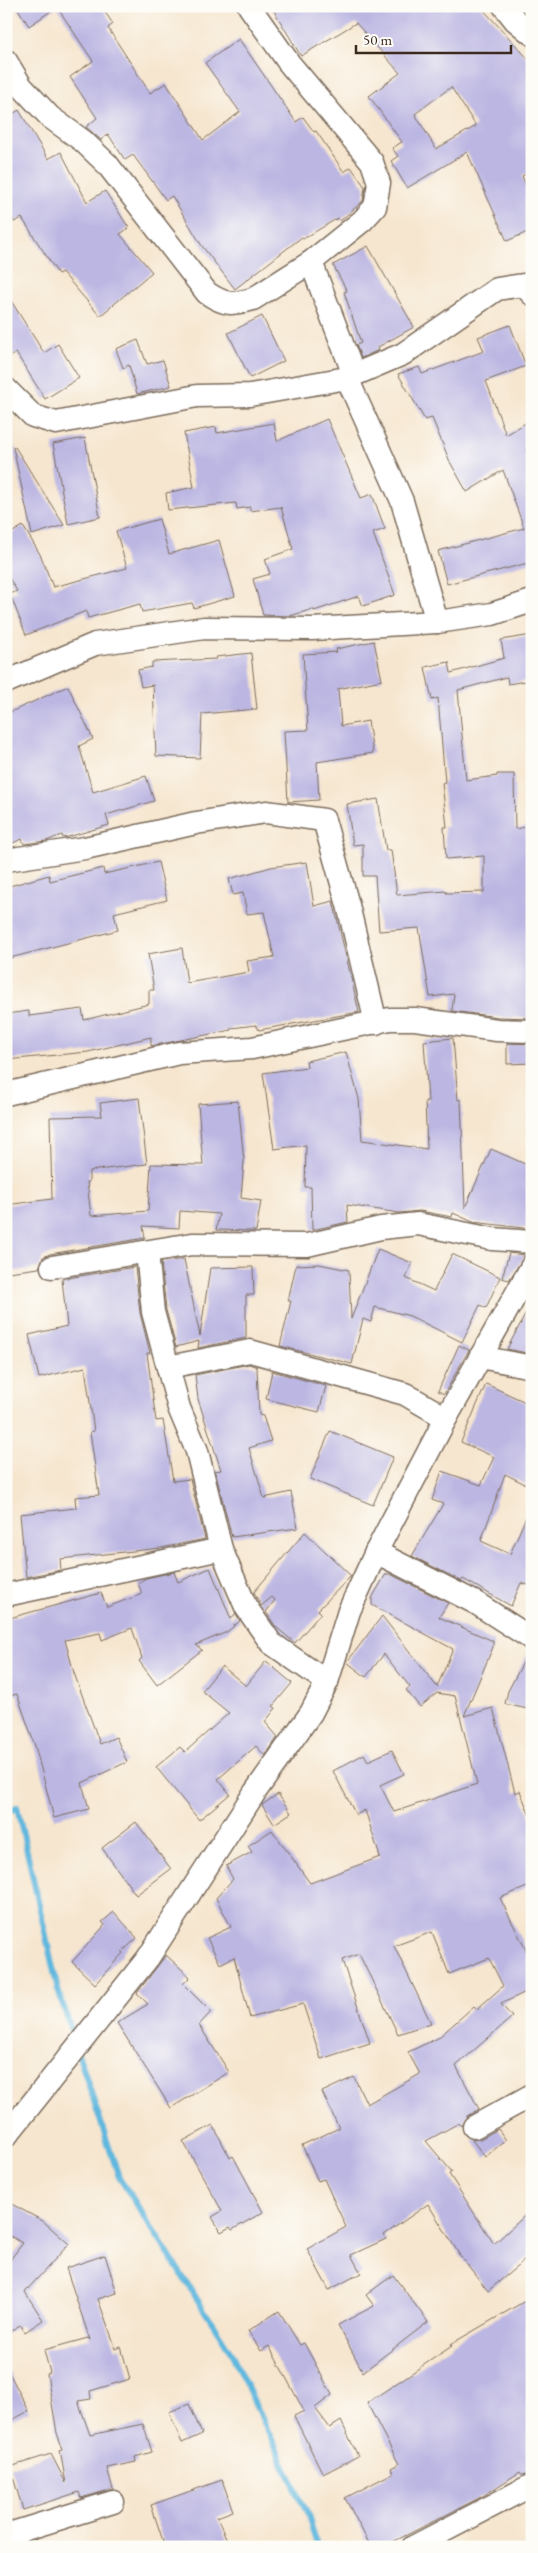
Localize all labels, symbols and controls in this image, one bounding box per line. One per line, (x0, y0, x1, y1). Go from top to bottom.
scale bar (356, 22, 510, 54)
text: 50 m (363, 30, 392, 49)

